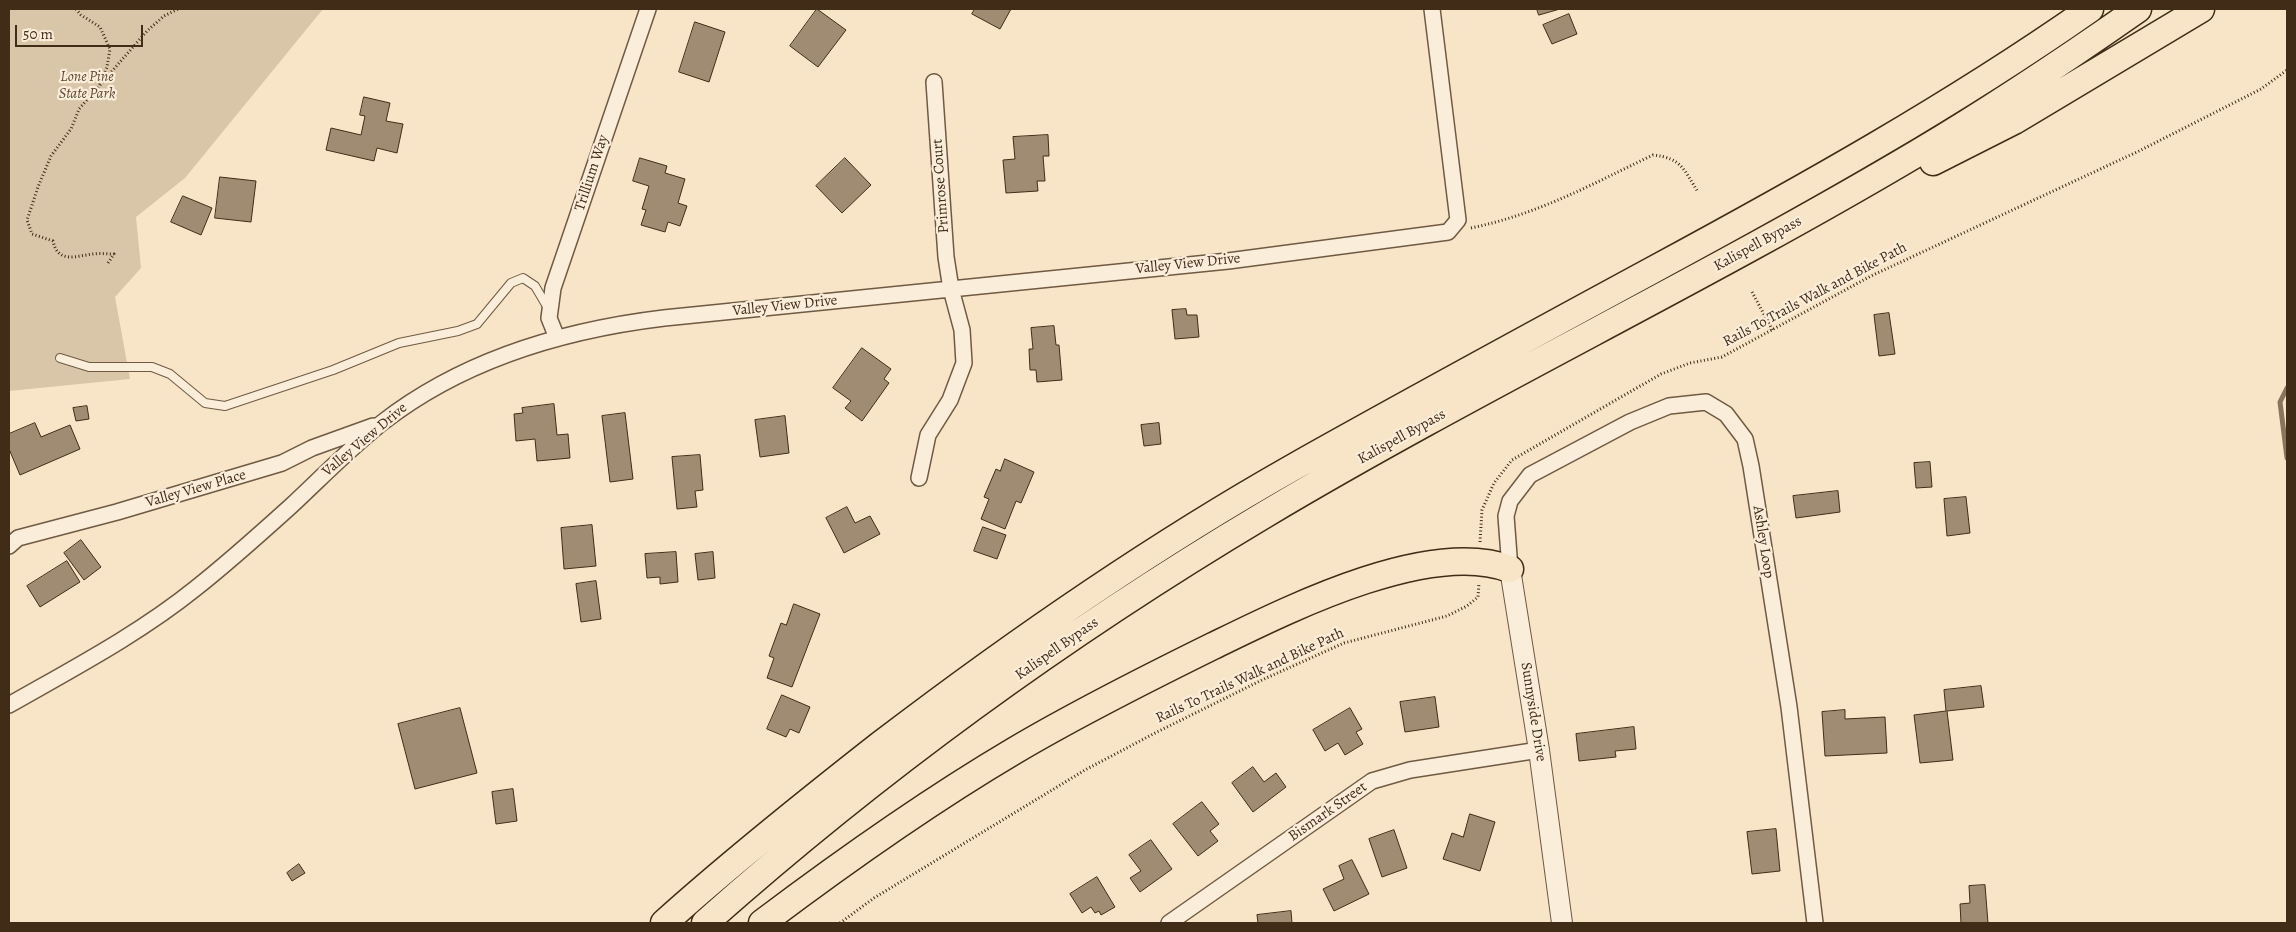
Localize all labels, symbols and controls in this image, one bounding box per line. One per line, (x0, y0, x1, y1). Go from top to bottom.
scale bar (18, 15, 145, 47)
text: 50 m (23, 24, 53, 44)
park label: Lone Pine State Park (59, 68, 115, 103)
street label: Trillium Way (571, 133, 613, 213)
street label: Primrose Court (929, 138, 953, 234)
street label: Kalispell Bypass (1711, 212, 1805, 276)
street label: Rails To Trails Walk and Bike Path (1720, 239, 1910, 351)
street label: Valley View Drive (1135, 250, 1241, 278)
street label: Valley View Drive (732, 292, 838, 320)
street label: Valley View Drive (319, 399, 411, 481)
street label: Kalispell Bypass (1355, 405, 1449, 469)
street label: Valley View Place (144, 466, 248, 512)
street label: Ashley Loop (1748, 504, 1778, 580)
street label: Kalispell Bypass (1012, 614, 1102, 684)
street label: Rails To Trails Walk and Bike Path (1153, 624, 1347, 728)
street label: Sunnyside Drive (1516, 661, 1550, 763)
street label: Bismark Street (1285, 778, 1371, 846)

